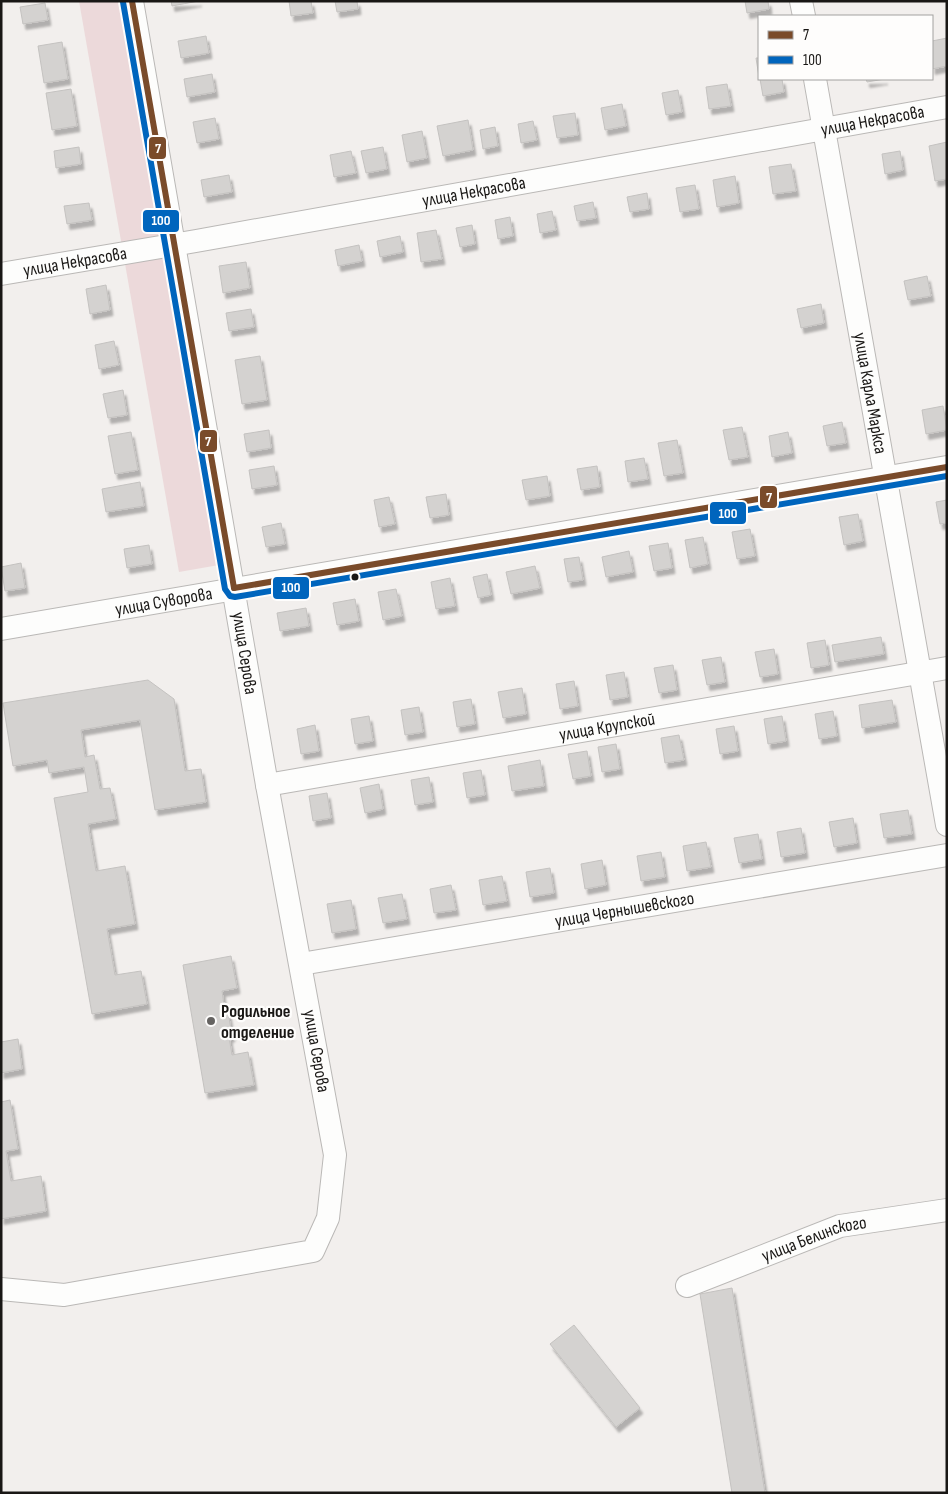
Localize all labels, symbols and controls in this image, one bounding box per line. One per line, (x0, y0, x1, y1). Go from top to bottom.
legend (758, 15, 933, 80)
text: 7 (803, 26, 809, 45)
text: 100 (803, 51, 822, 70)
street label: улица Некрасова (819, 101, 926, 140)
line badge: 7 (148, 136, 167, 160)
text: 7 (155, 140, 162, 157)
street label: улица Некрасова (421, 172, 527, 211)
line badge: 100 (142, 209, 180, 233)
text: 100 (152, 212, 171, 229)
street label: улица Некрасова (22, 243, 128, 281)
street label: улица Карла Маркса (849, 331, 891, 455)
line badge: 7 (199, 429, 218, 453)
text: 7 (205, 433, 212, 450)
line badge: 7 (759, 485, 778, 509)
text: 7 (766, 489, 773, 506)
line badge: 100 (709, 501, 747, 525)
text: 100 (719, 505, 738, 522)
unlabelled marker (350, 572, 360, 582)
line badge: 100 (272, 576, 310, 600)
text: 100 (282, 579, 301, 596)
street label: улица Суворова (114, 583, 214, 620)
street label: улица Серова (228, 610, 261, 696)
street label: улица Крупской (558, 708, 657, 746)
street label: улица Чернышевского (553, 888, 696, 932)
place label: Родильное отделение (221, 1001, 294, 1043)
street label: улица Серова (299, 1008, 334, 1094)
marker: Родильное отделение (205, 1015, 217, 1027)
street label: улица Белинского (759, 1212, 868, 1267)

